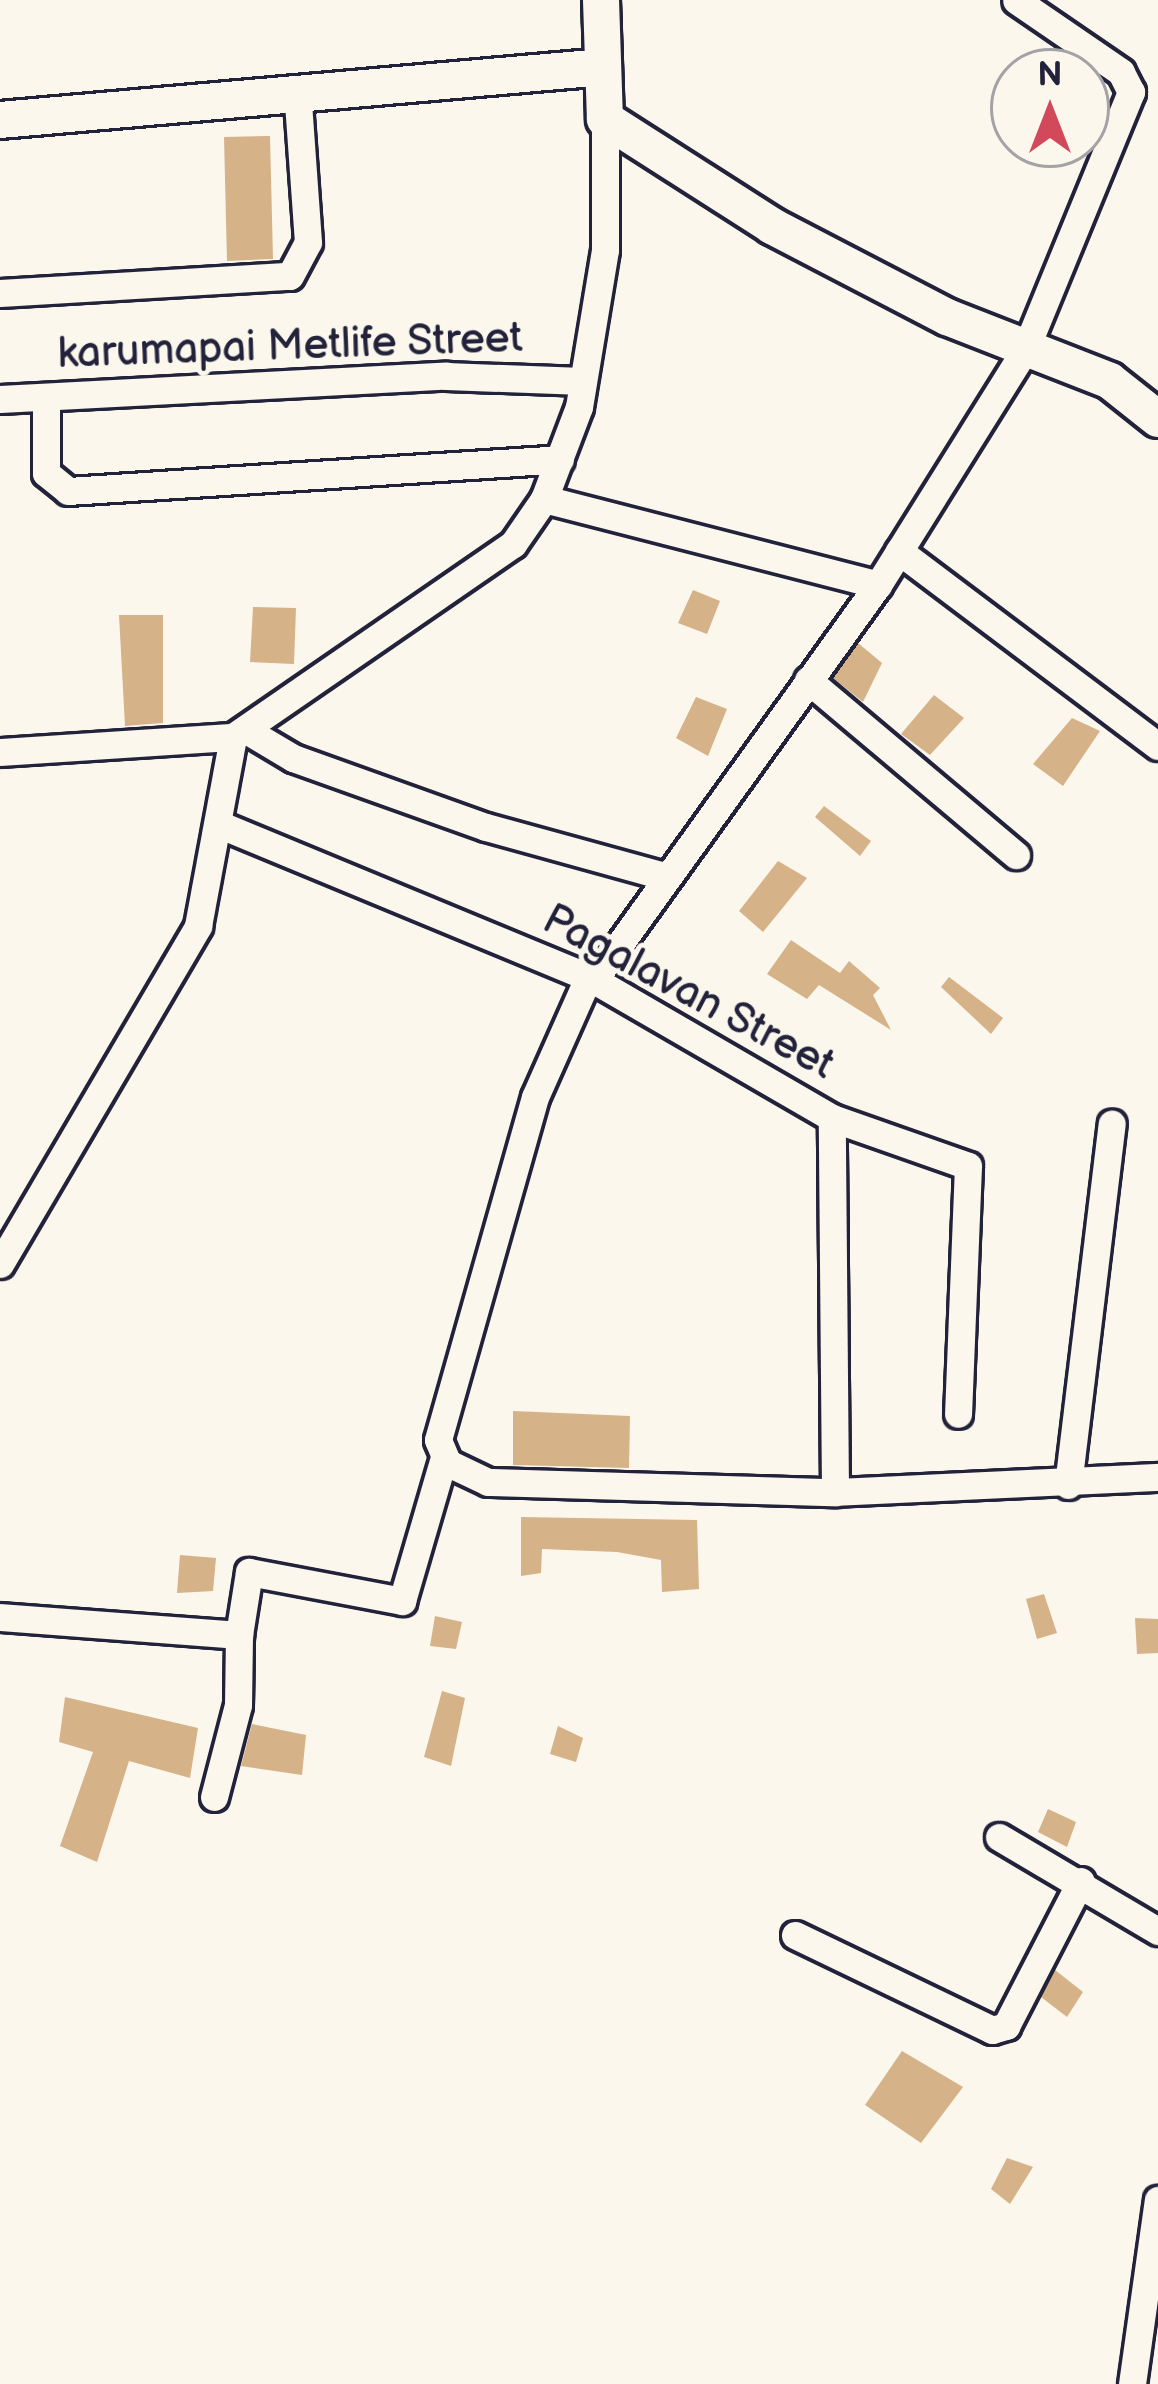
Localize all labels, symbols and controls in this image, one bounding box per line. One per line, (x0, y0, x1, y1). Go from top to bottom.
north arrow (990, 48, 1110, 168)
text: N (1038, 55, 1062, 95)
street label: karumapai Metlife Street (56, 314, 524, 380)
street label: Pagalavan Street (533, 895, 843, 1091)

